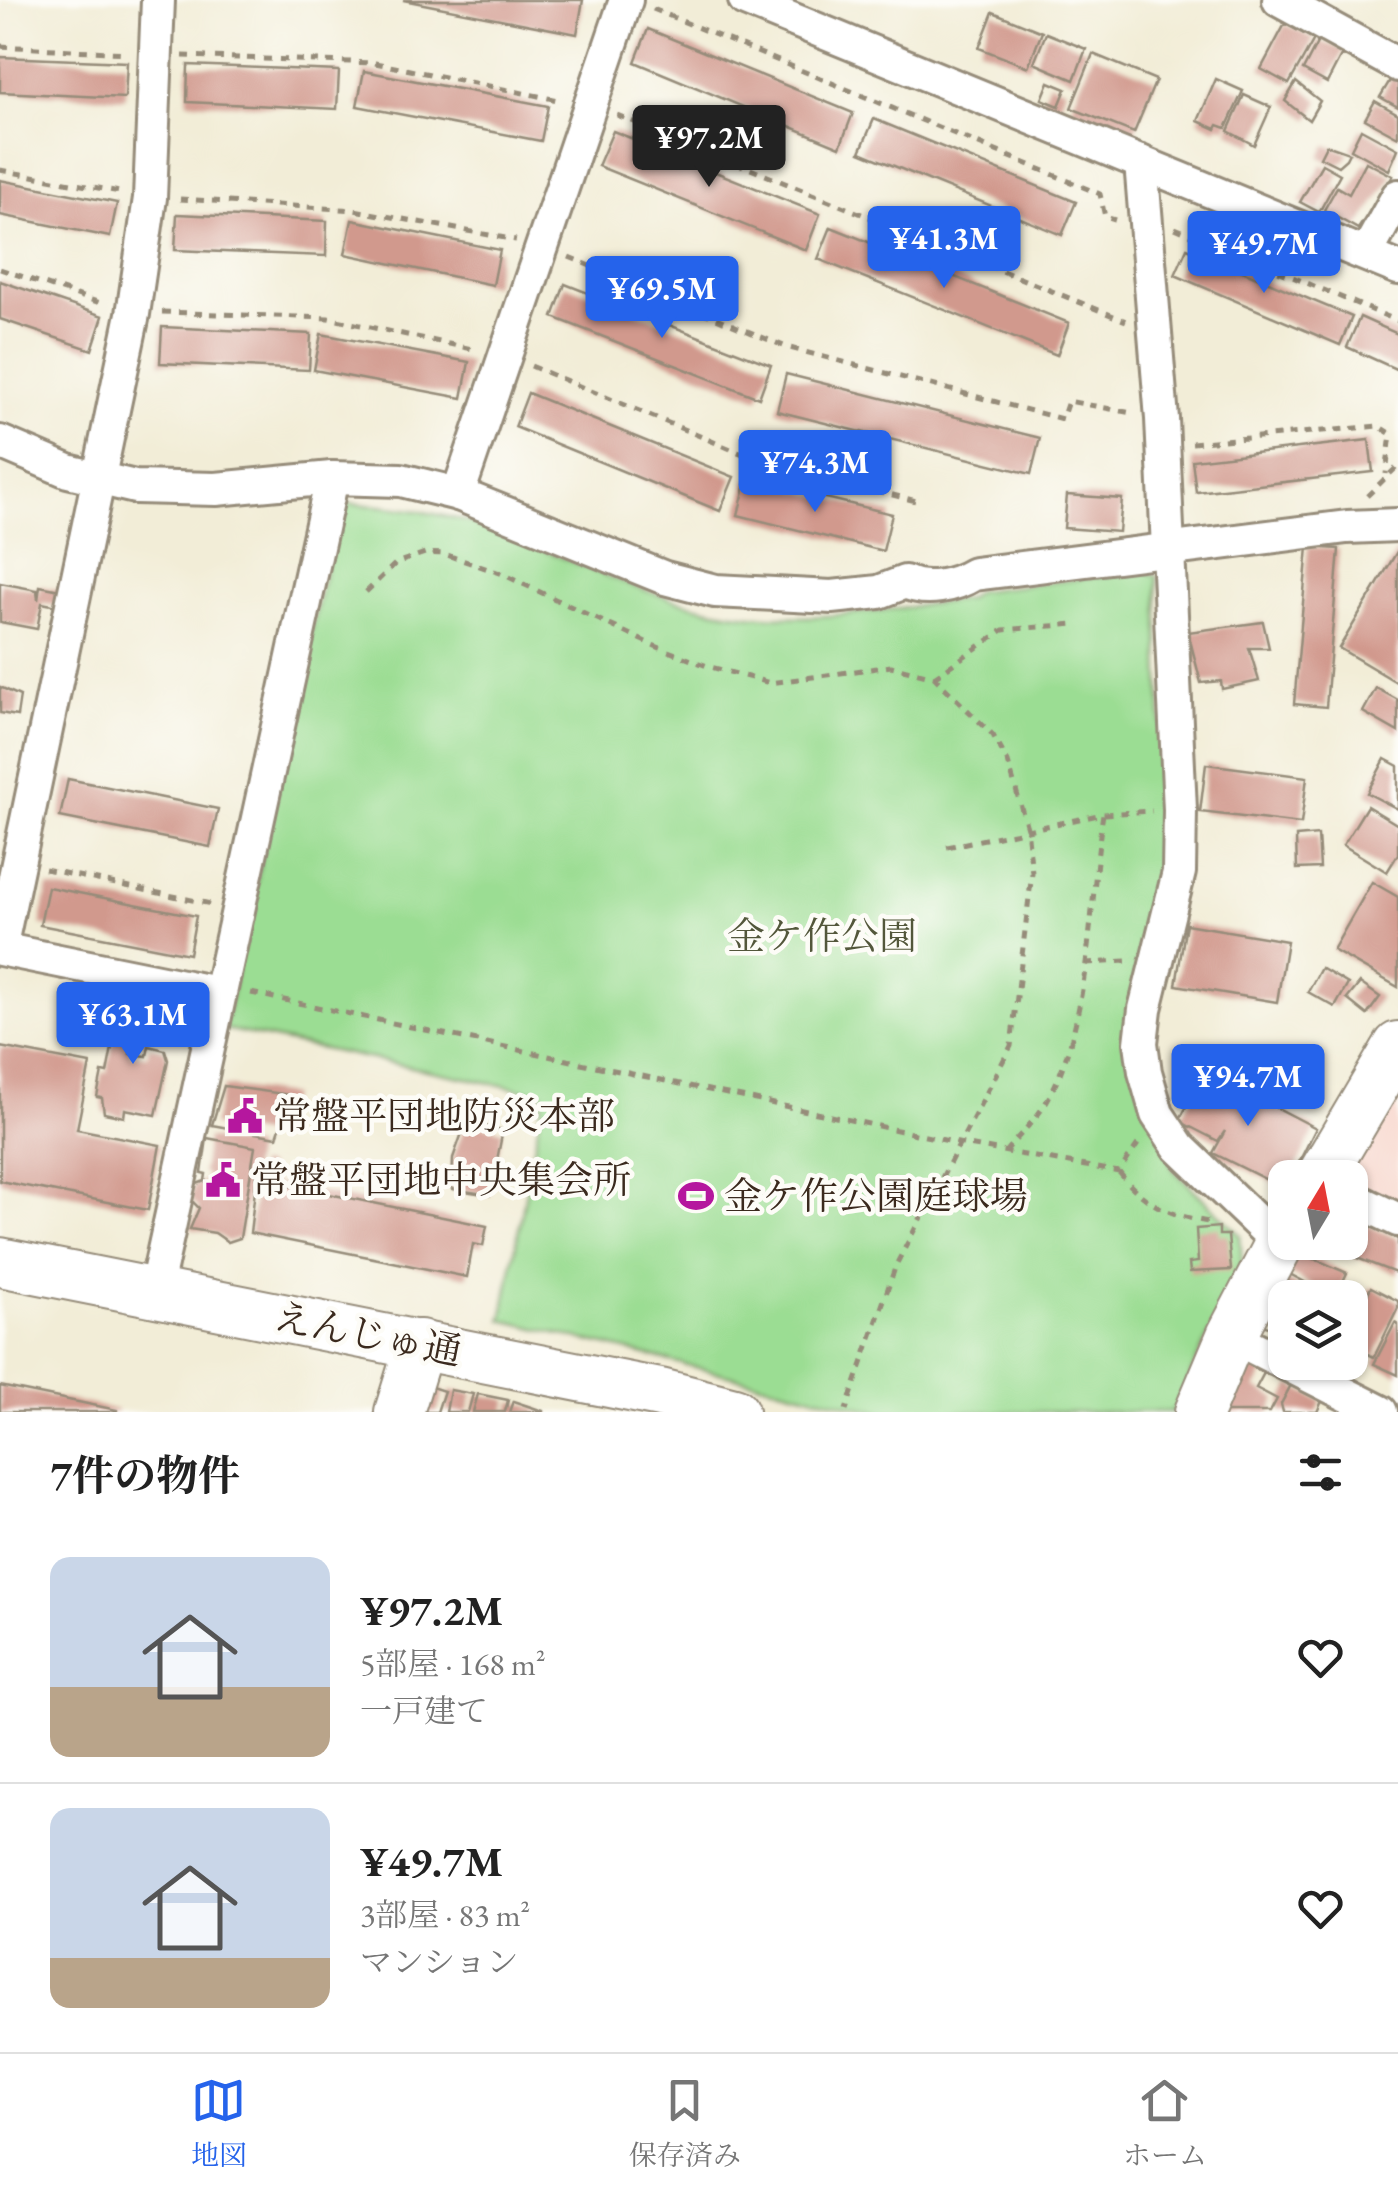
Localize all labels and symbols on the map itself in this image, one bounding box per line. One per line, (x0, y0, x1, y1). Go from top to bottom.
pin: ¥97.2M (628, 105, 790, 190)
pin: ¥41.3M (863, 206, 1025, 291)
pin: ¥49.7M (1183, 211, 1345, 296)
pin: ¥69.5M (581, 256, 743, 341)
pin: ¥74.3M (734, 430, 896, 515)
park label: 金ケ作公園 (727, 911, 917, 960)
pin: ¥63.1M (52, 982, 214, 1067)
pin: ¥94.7M (1167, 1044, 1329, 1129)
place label: 常盤平団地防災本部 (273, 1091, 615, 1140)
public building icon: 常盤平団地防災本部 (226, 1097, 264, 1135)
place label: 常盤平団地中央集会所 (251, 1155, 631, 1204)
north arrow (1268, 1160, 1368, 1260)
public building icon: 常盤平団地中央集会所 (204, 1161, 242, 1199)
place label: 金ケ作公園庭球場 (724, 1171, 1028, 1220)
sports icon: 金ケ作公園庭球場 (677, 1177, 715, 1215)
street label: えんじゅ通 (270, 1291, 466, 1376)

